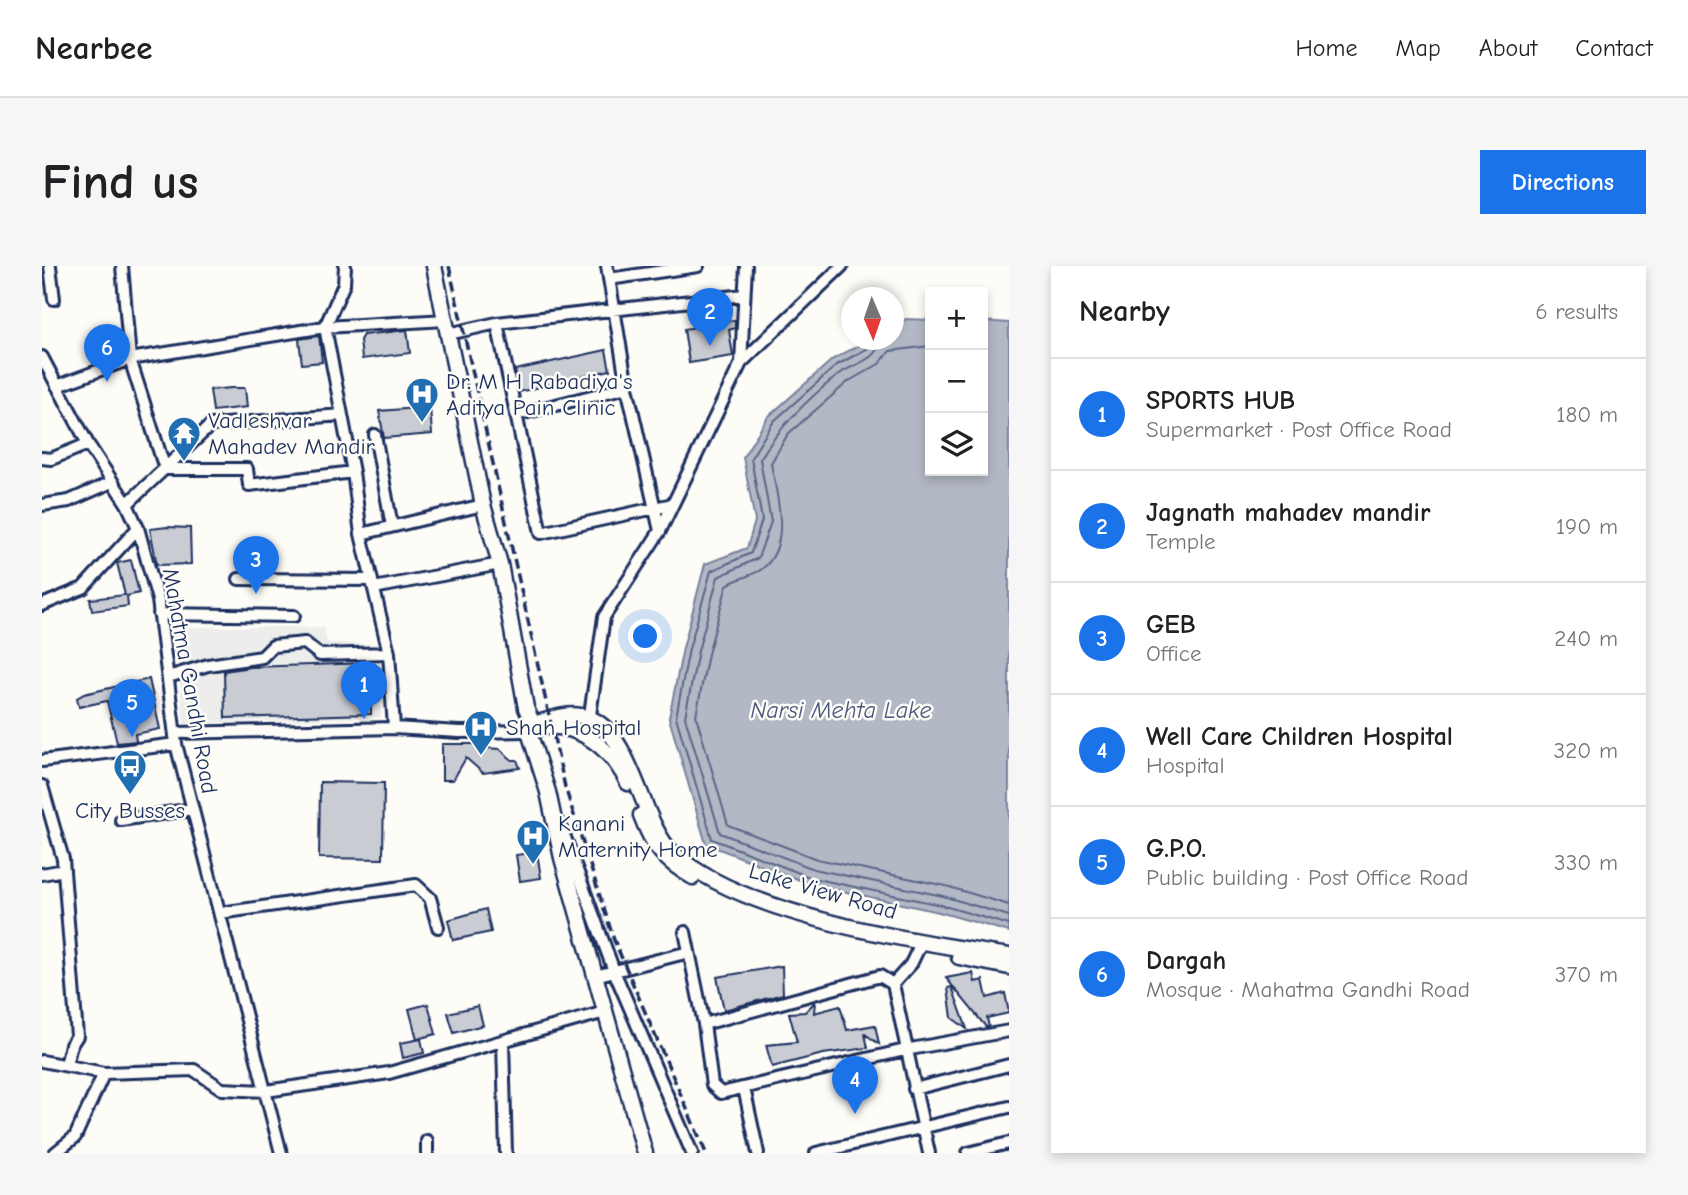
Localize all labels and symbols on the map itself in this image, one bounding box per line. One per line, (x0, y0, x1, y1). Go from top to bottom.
north arrow (841, 287, 904, 350)
pin: 2 (687, 288, 733, 346)
pin: 6 (84, 324, 130, 382)
place label: Dr. M H Rabadiya's Aditya Pain Clinic (446, 368, 633, 421)
hospital icon: Dr. M H Rabadiya's Aditya Pain Clinic (403, 375, 441, 424)
place label: Vadleshvar Mahadev Mandir (208, 407, 376, 460)
temple icon: Vadleshvar Mahadev Mandir (165, 414, 203, 463)
pin: 3 (233, 536, 279, 594)
street label: Mahatma Gandhi Road (157, 566, 223, 796)
your location (628, 619, 662, 653)
pin: 1 (341, 661, 387, 719)
pin: 5 (109, 679, 155, 737)
water label: Narsi Mehta Lake (750, 696, 932, 724)
hospital icon: Shah Hospital (462, 708, 500, 757)
place label: Shah Hospital (506, 714, 641, 741)
bus stop icon: City Busses (111, 747, 149, 796)
place label: City Busses (75, 797, 185, 824)
place label: Kanani Maternity Home (558, 810, 718, 863)
hospital icon: Kanani Maternity Home (514, 817, 552, 866)
street label: Lake View Road (746, 857, 900, 925)
pin: 4 (832, 1056, 878, 1114)

